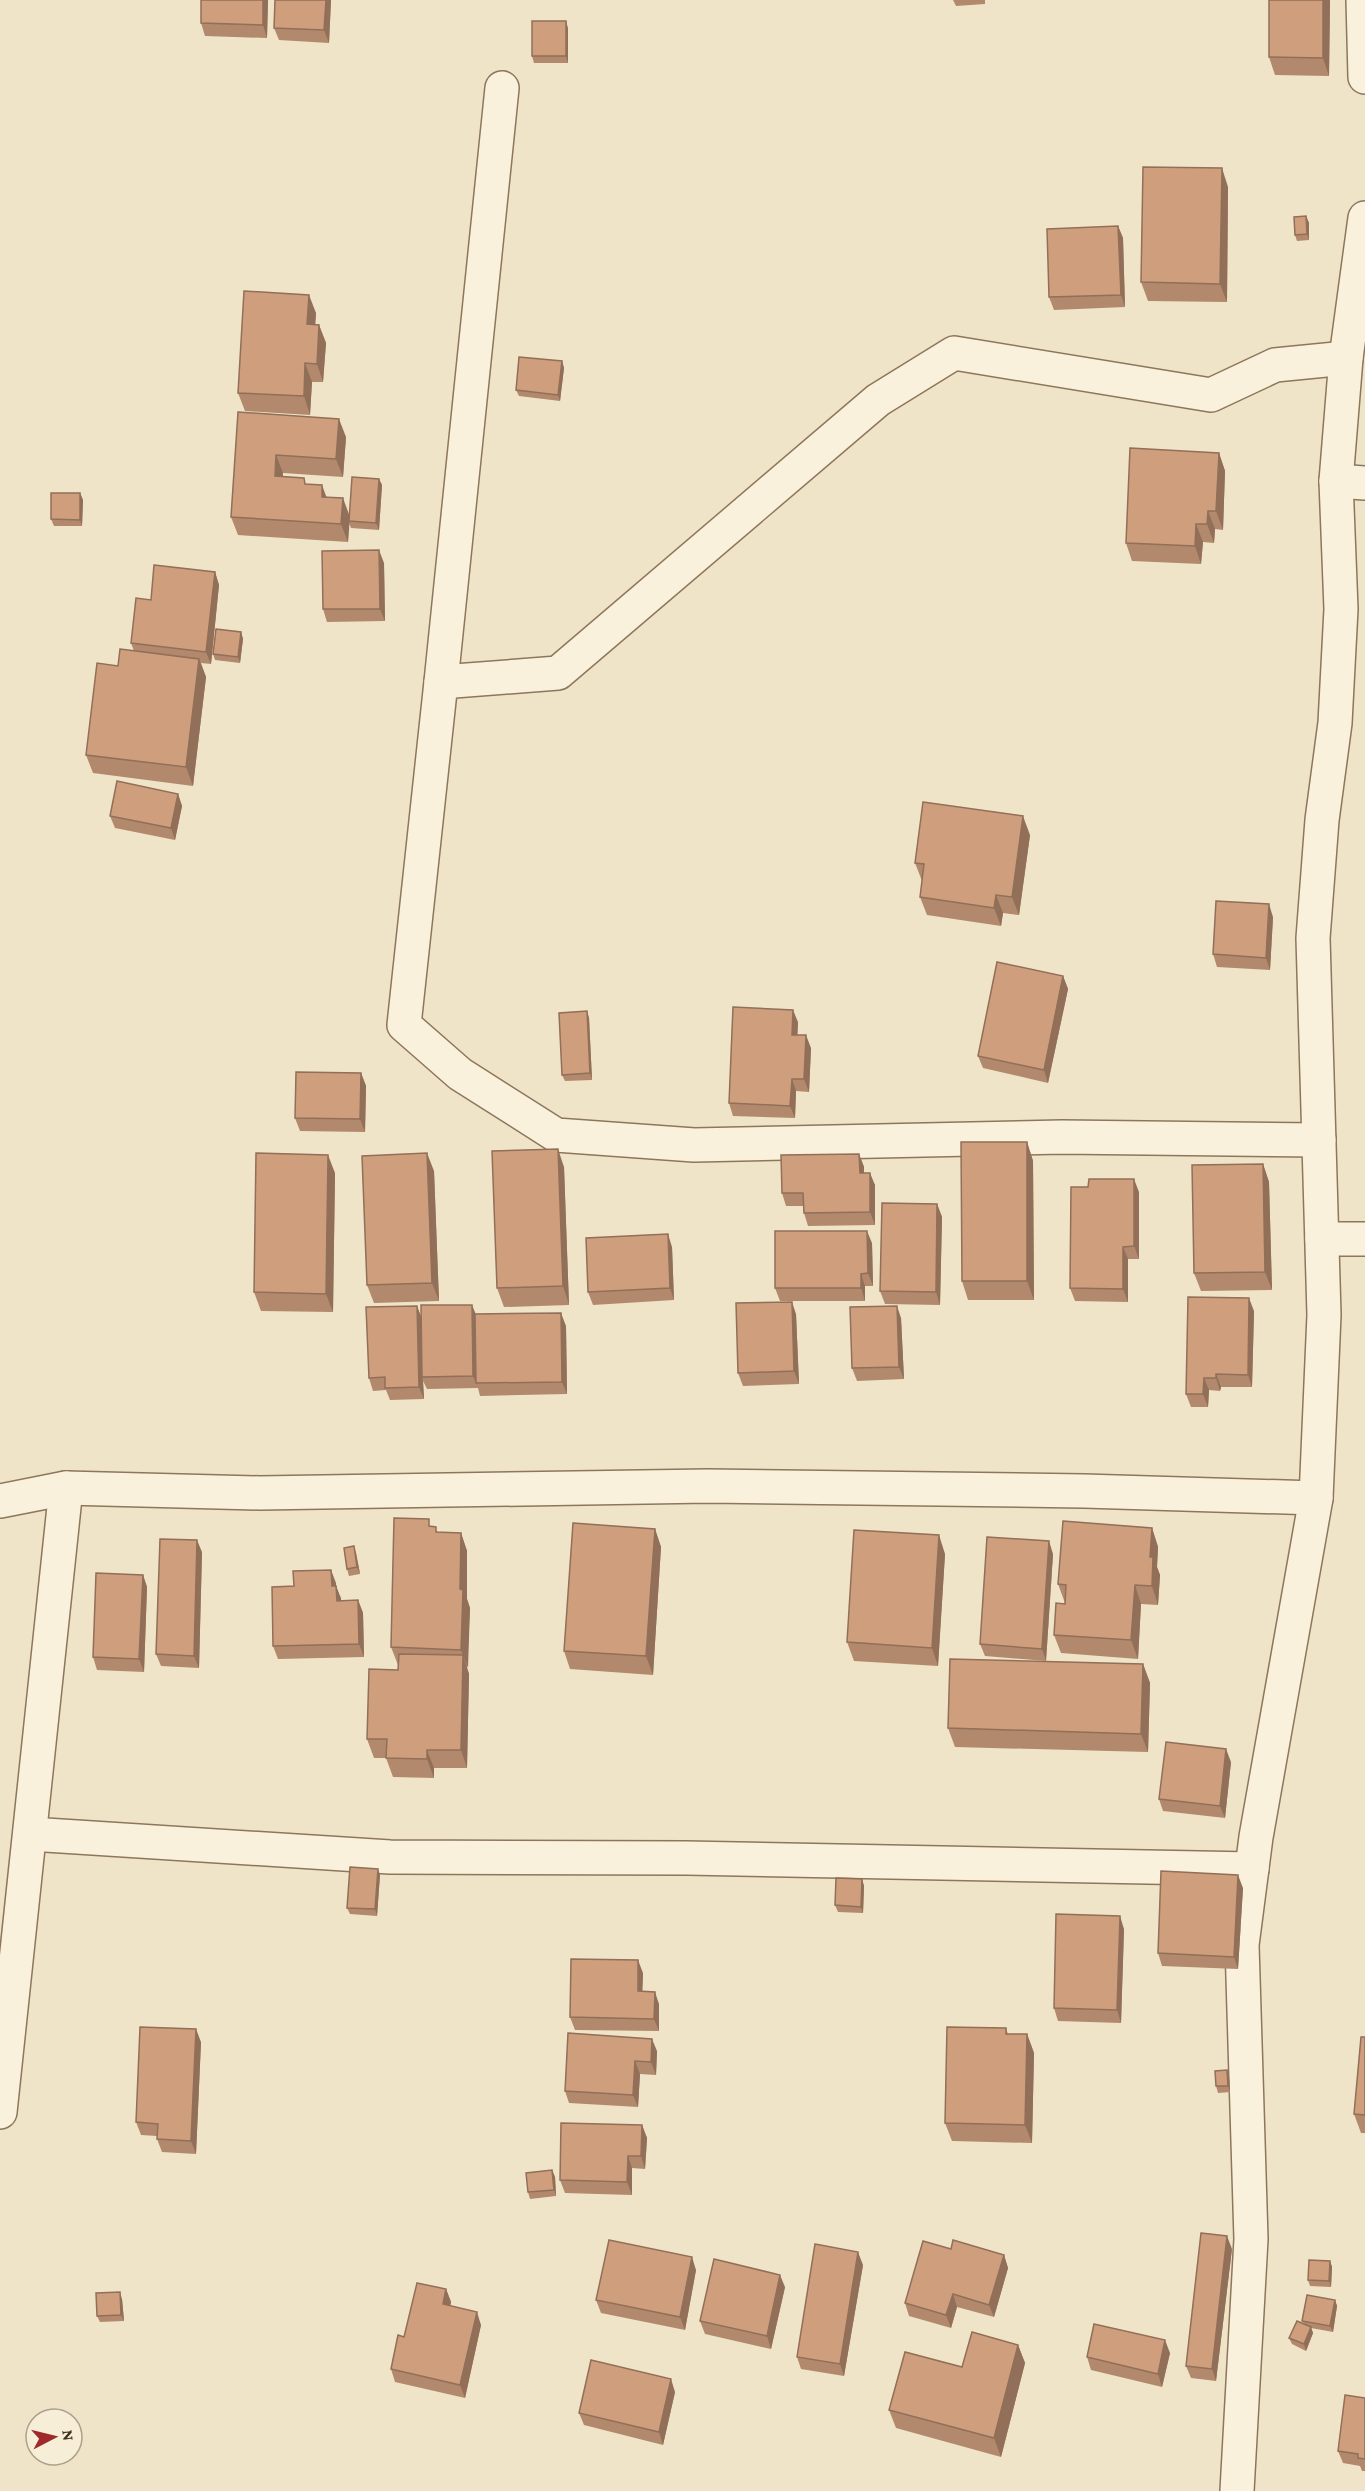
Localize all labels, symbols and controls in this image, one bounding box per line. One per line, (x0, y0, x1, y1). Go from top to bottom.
north arrow (24, 2407, 84, 2467)
text: N (59, 2429, 78, 2442)

